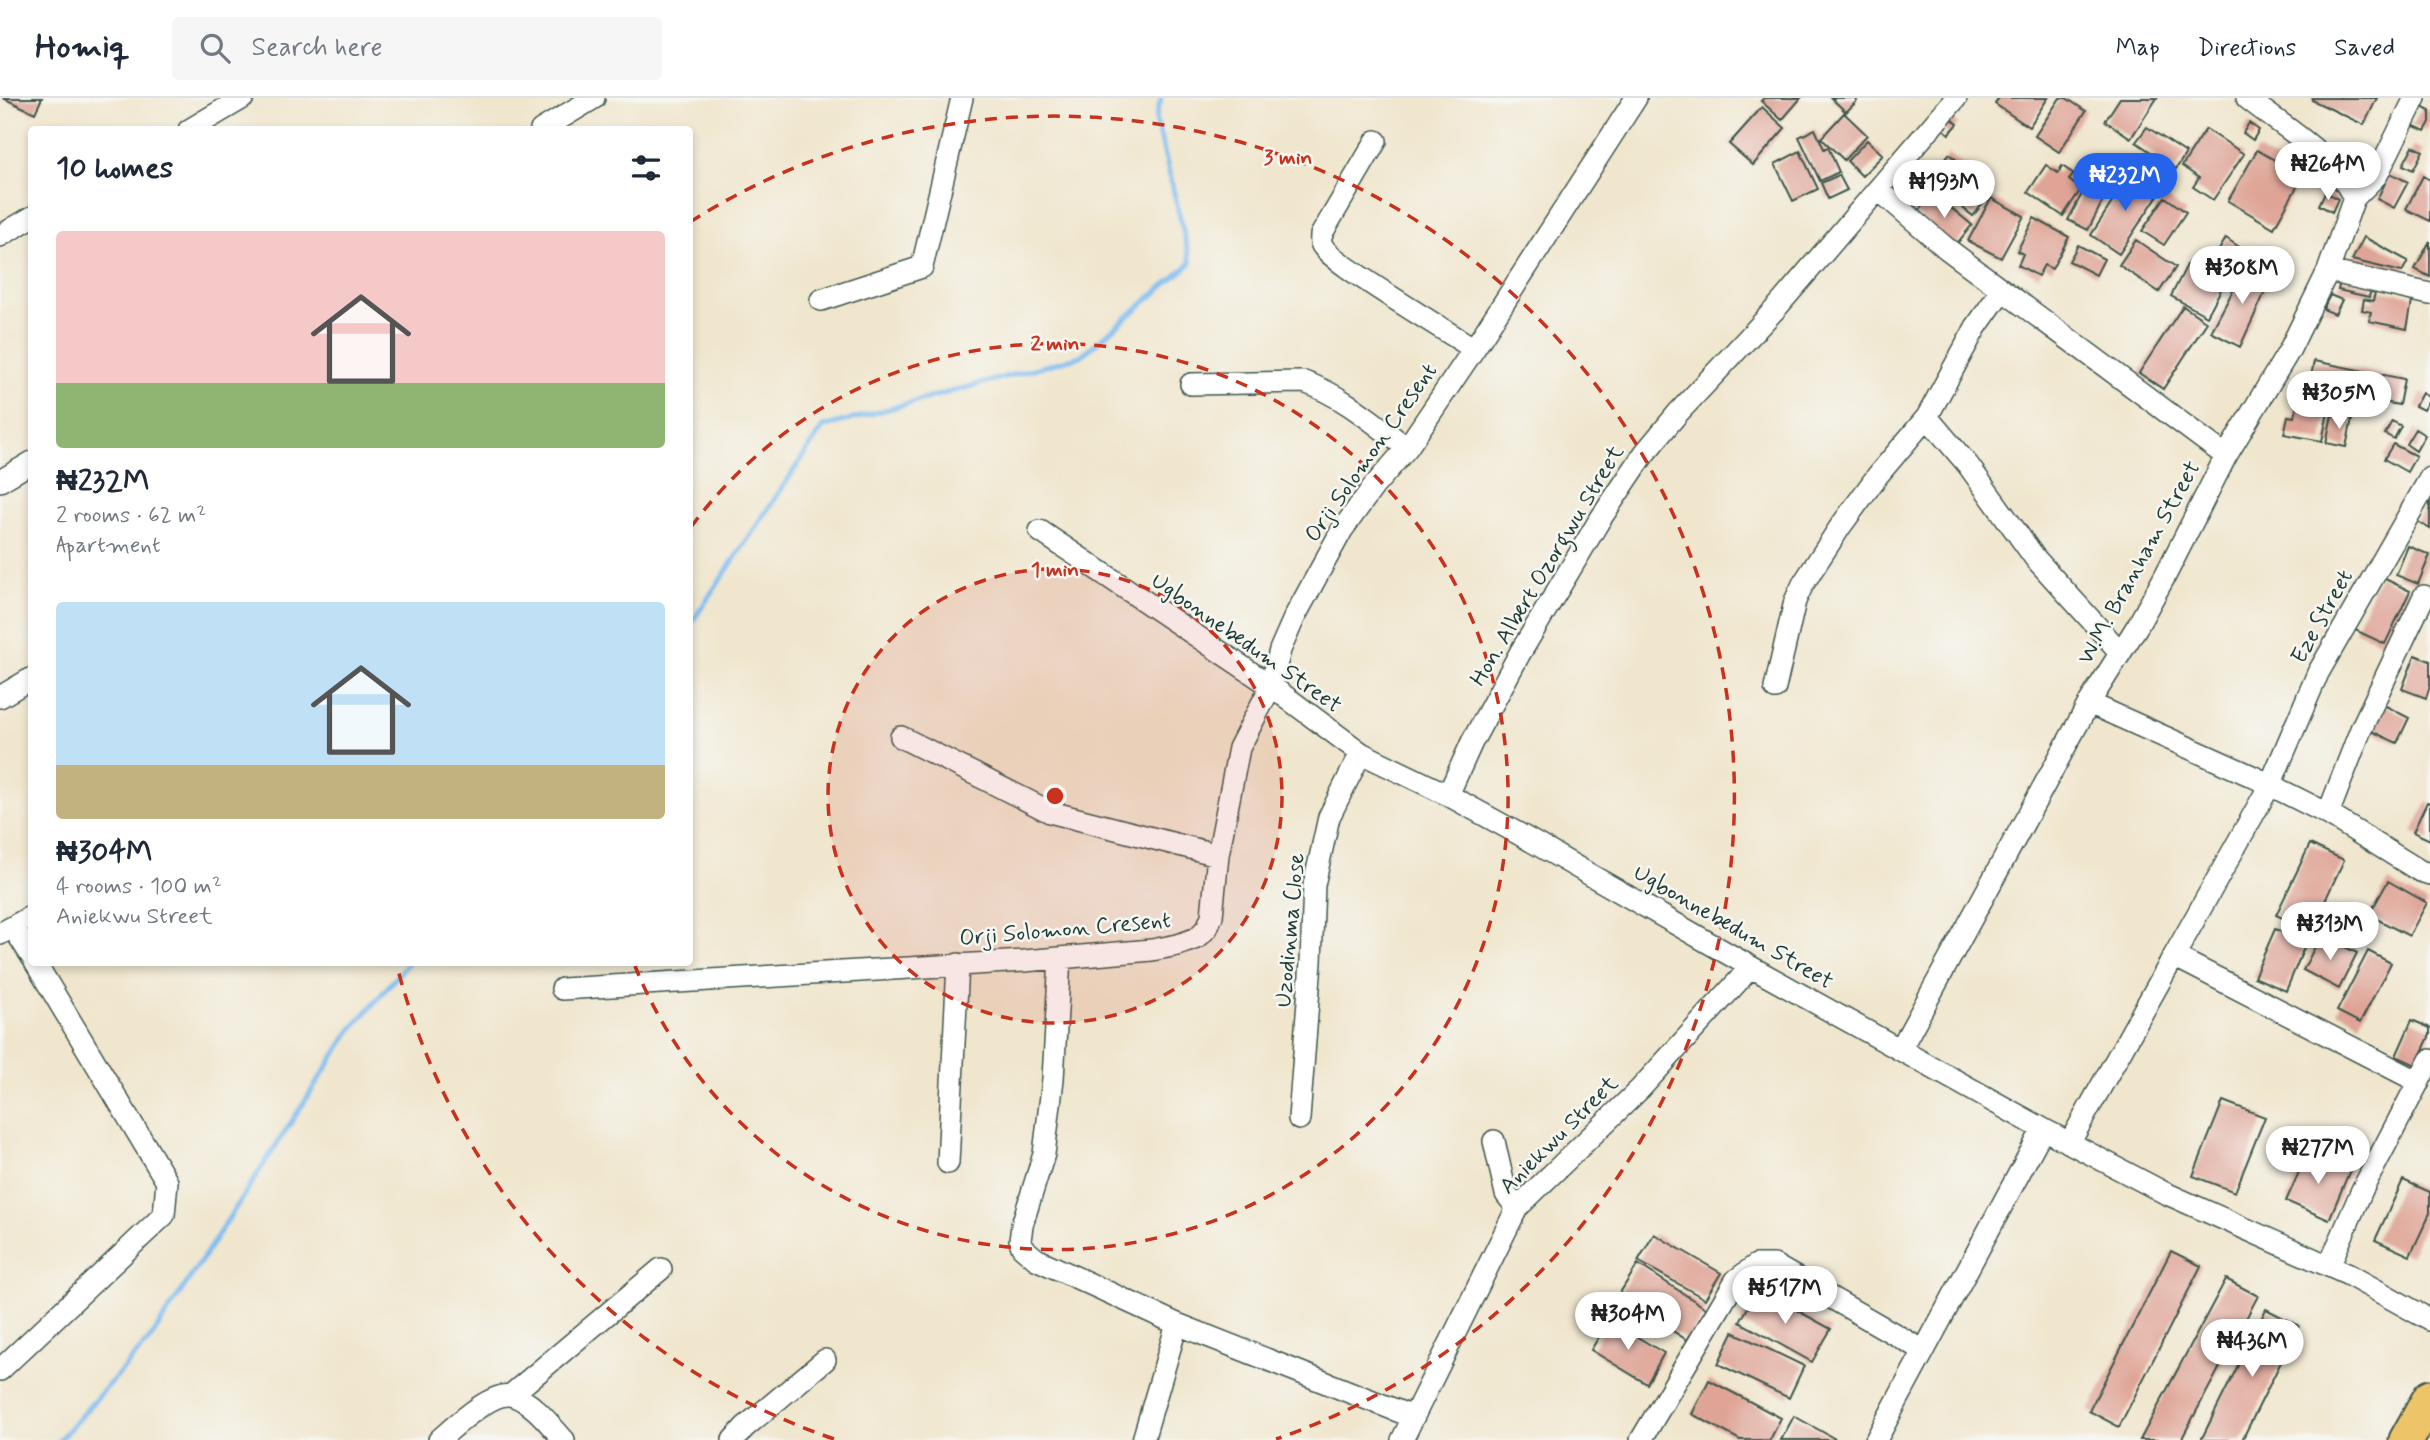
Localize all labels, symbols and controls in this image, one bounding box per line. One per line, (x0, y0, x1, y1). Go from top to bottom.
search box (172, 17, 662, 80)
text: Homiq (35, 26, 130, 70)
icon: search (196, 29, 234, 67)
text: Search here (252, 31, 382, 65)
text: Map (2116, 33, 2160, 64)
text: Directions (2198, 33, 2296, 64)
text: Saved (2334, 33, 2395, 64)
pin: ₦264M (2279, 142, 2377, 202)
text: 3 min (1264, 144, 1312, 172)
text: 10 homes (56, 149, 173, 188)
icon: filters (627, 149, 665, 187)
text: ₦264M (2291, 150, 2365, 180)
pin: ₦232M (2076, 153, 2174, 213)
pin: ₦193M (1895, 160, 1993, 220)
text: ₦232M (2089, 161, 2161, 191)
text: ₦193M (1909, 168, 1979, 198)
pin: ₦308M (2193, 246, 2291, 306)
text: ₦308M (2206, 254, 2278, 284)
icon: home (298, 276, 424, 402)
text: 2 min (1030, 330, 1080, 358)
street label: Orji Solomon Cresent (1299, 358, 1445, 549)
pin: ₦305M (2290, 372, 2388, 431)
text: ₦305M (2302, 379, 2376, 409)
street label: Hon. Albert Ozorgwu Street (1464, 440, 1634, 693)
street label: W.M. Branham Street (2071, 456, 2208, 670)
text: ₦232M (56, 462, 149, 501)
text: 2 rooms · 62 m² (56, 501, 207, 531)
text: Apartment (56, 531, 161, 561)
text: 1 min (1031, 556, 1079, 584)
street label: Eze Street (2285, 565, 2361, 669)
street label: Ugbonnebedum Street (1145, 566, 1347, 721)
icon: home (298, 647, 424, 773)
centre of rings (1043, 784, 1067, 808)
text: ₦304M (56, 833, 152, 872)
street label: Uzodinma Close (1269, 851, 1313, 1009)
street label: Ugbonnebedum Street (1628, 858, 1839, 997)
text: 4 rooms · 100 m² (56, 872, 222, 902)
text: Aniekwu Street (56, 902, 212, 932)
pin: ₦313M (2281, 902, 2379, 962)
street label: Orji Solomon Cresent (958, 906, 1172, 954)
text: ₦313M (2297, 910, 2363, 940)
street label: Aniekwu Street (1494, 1069, 1626, 1201)
pin: ₦277M (2269, 1126, 2367, 1186)
text: ₦277M (2282, 1134, 2354, 1164)
pin: ₦517M (1736, 1266, 1834, 1326)
text: ₦517M (1748, 1274, 1822, 1304)
pin: ₦304M (1579, 1292, 1677, 1352)
text: ₦304M (1591, 1300, 1665, 1330)
pin: ₦436M (2203, 1320, 2301, 1379)
text: ₦436M (2217, 1327, 2287, 1357)

